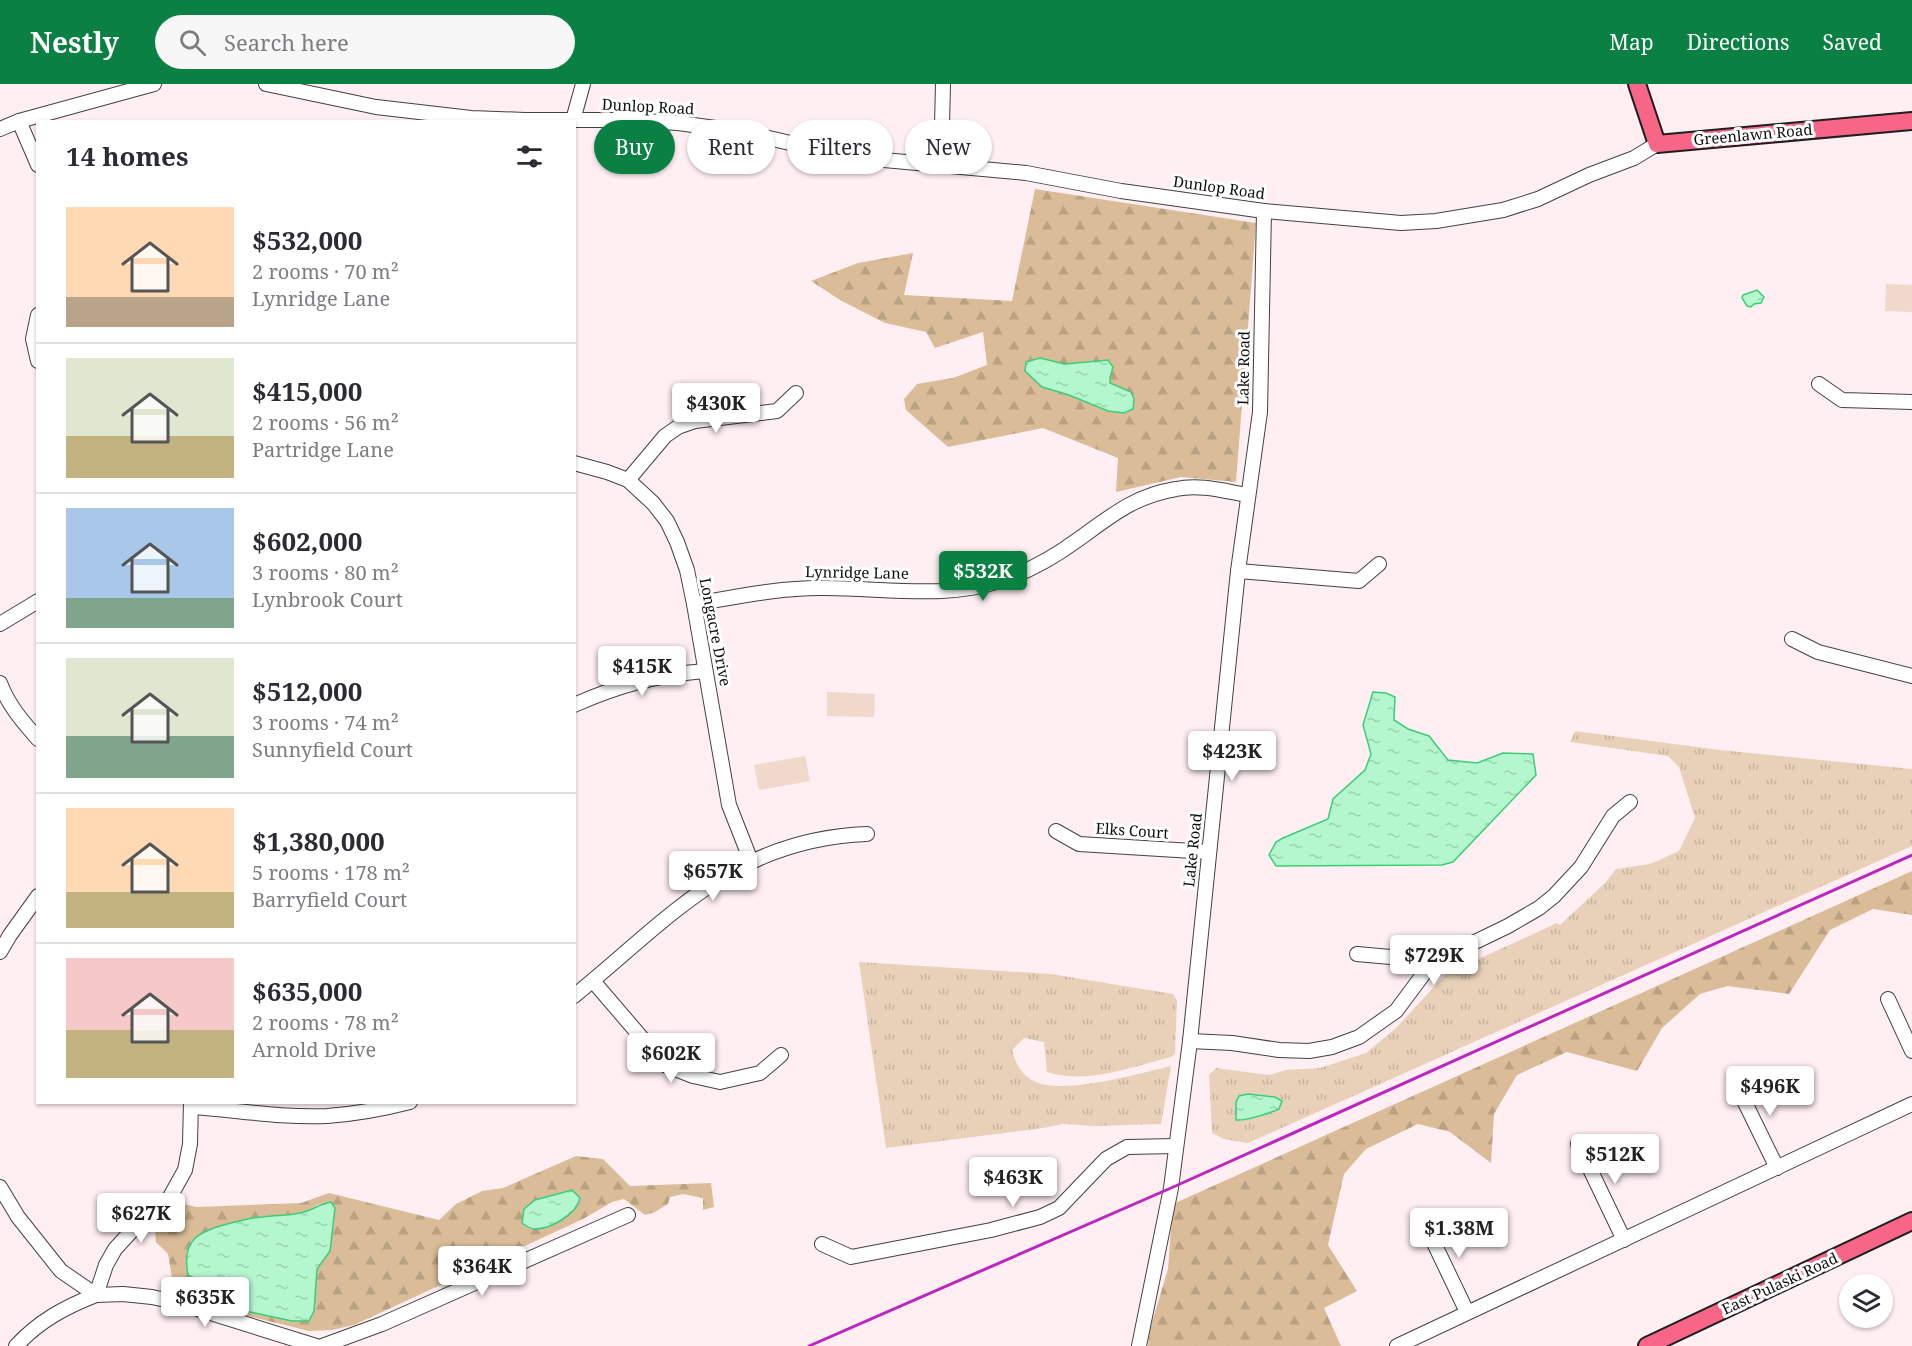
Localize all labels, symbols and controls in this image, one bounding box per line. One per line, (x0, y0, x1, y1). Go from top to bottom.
search box (155, 15, 575, 69)
text: Nestly (30, 23, 119, 61)
icon: search (176, 26, 209, 59)
text: Search here (224, 27, 349, 57)
text: Map (1609, 28, 1654, 56)
text: Directions (1687, 28, 1789, 56)
text: Saved (1822, 28, 1882, 56)
street label: Dunlop Road (601, 94, 695, 118)
street label: Greenlawn Road (1693, 119, 1813, 149)
chip: Buy (594, 120, 675, 174)
chip: Rent (687, 120, 775, 174)
chip: Filters (787, 120, 893, 174)
chip: New (905, 120, 992, 174)
text: 14 homes (66, 138, 188, 174)
icon: filters (513, 140, 546, 173)
street label: Dunlop Road (1172, 171, 1266, 203)
text: $532,000 (252, 222, 362, 258)
icon: home (114, 231, 186, 303)
text: 2 rooms · 70 m² (252, 258, 399, 285)
text: Lynridge Lane (252, 285, 390, 312)
street label: Lake Road (1232, 331, 1254, 405)
text: $415,000 (252, 373, 362, 409)
icon: home (114, 382, 186, 454)
pin: $430K (674, 383, 758, 434)
text: $430K (686, 389, 746, 416)
text: 2 rooms · 56 m² (252, 409, 399, 436)
text: Partridge Lane (252, 436, 394, 463)
text: $602,000 (252, 523, 362, 559)
icon: home (114, 532, 186, 604)
pin: $532K (941, 551, 1025, 602)
text: $532K (953, 557, 1013, 584)
text: 3 rooms · 80 m² (252, 559, 399, 586)
street label: Lynridge Lane (805, 561, 909, 583)
street label: Longacre Drive (696, 576, 736, 688)
text: Lynbrook Court (252, 586, 403, 613)
pin: $415K (600, 646, 684, 697)
text: $415K (612, 652, 672, 679)
text: $512,000 (252, 673, 362, 709)
icon: home (114, 682, 186, 754)
text: 3 rooms · 74 m² (252, 709, 399, 736)
pin: $423K (1190, 731, 1274, 782)
text: Sunnyfield Court (252, 736, 413, 763)
text: $423K (1202, 737, 1262, 764)
street label: Lake Road (1178, 812, 1206, 888)
street label: Elks Court (1095, 817, 1169, 843)
text: $1,380,000 (252, 823, 385, 859)
icon: home (114, 832, 186, 904)
pin: $657K (671, 851, 755, 902)
text: $657K (683, 857, 743, 884)
text: 5 rooms · 178 m² (252, 859, 410, 886)
text: Barryfield Court (252, 886, 407, 913)
pin: $729K (1392, 935, 1476, 986)
text: $729K (1404, 941, 1464, 968)
text: $635,000 (252, 973, 362, 1009)
icon: home (114, 982, 186, 1054)
text: 2 rooms · 78 m² (252, 1009, 399, 1036)
pin: $602K (629, 1033, 713, 1084)
text: Arnold Drive (252, 1036, 376, 1063)
text: $602K (641, 1039, 701, 1066)
pin: $496K (1728, 1066, 1812, 1117)
text: $496K (1740, 1072, 1800, 1099)
pin: $512K (1573, 1134, 1657, 1185)
text: $512K (1585, 1140, 1645, 1167)
pin: $463K (971, 1157, 1055, 1208)
text: $463K (983, 1163, 1043, 1190)
pin: $627K (99, 1193, 183, 1244)
text: $627K (111, 1199, 171, 1226)
pin: $1.38M (1410, 1208, 1508, 1259)
text: $1.38M (1424, 1214, 1494, 1241)
pin: $364K (440, 1246, 524, 1297)
street label: East Pulaski Road (1718, 1247, 1841, 1319)
text: $364K (452, 1252, 512, 1279)
map controls (1839, 1274, 1893, 1328)
button: layers (1839, 1274, 1893, 1328)
pin: $635K (163, 1277, 247, 1328)
text: $635K (175, 1283, 235, 1310)

